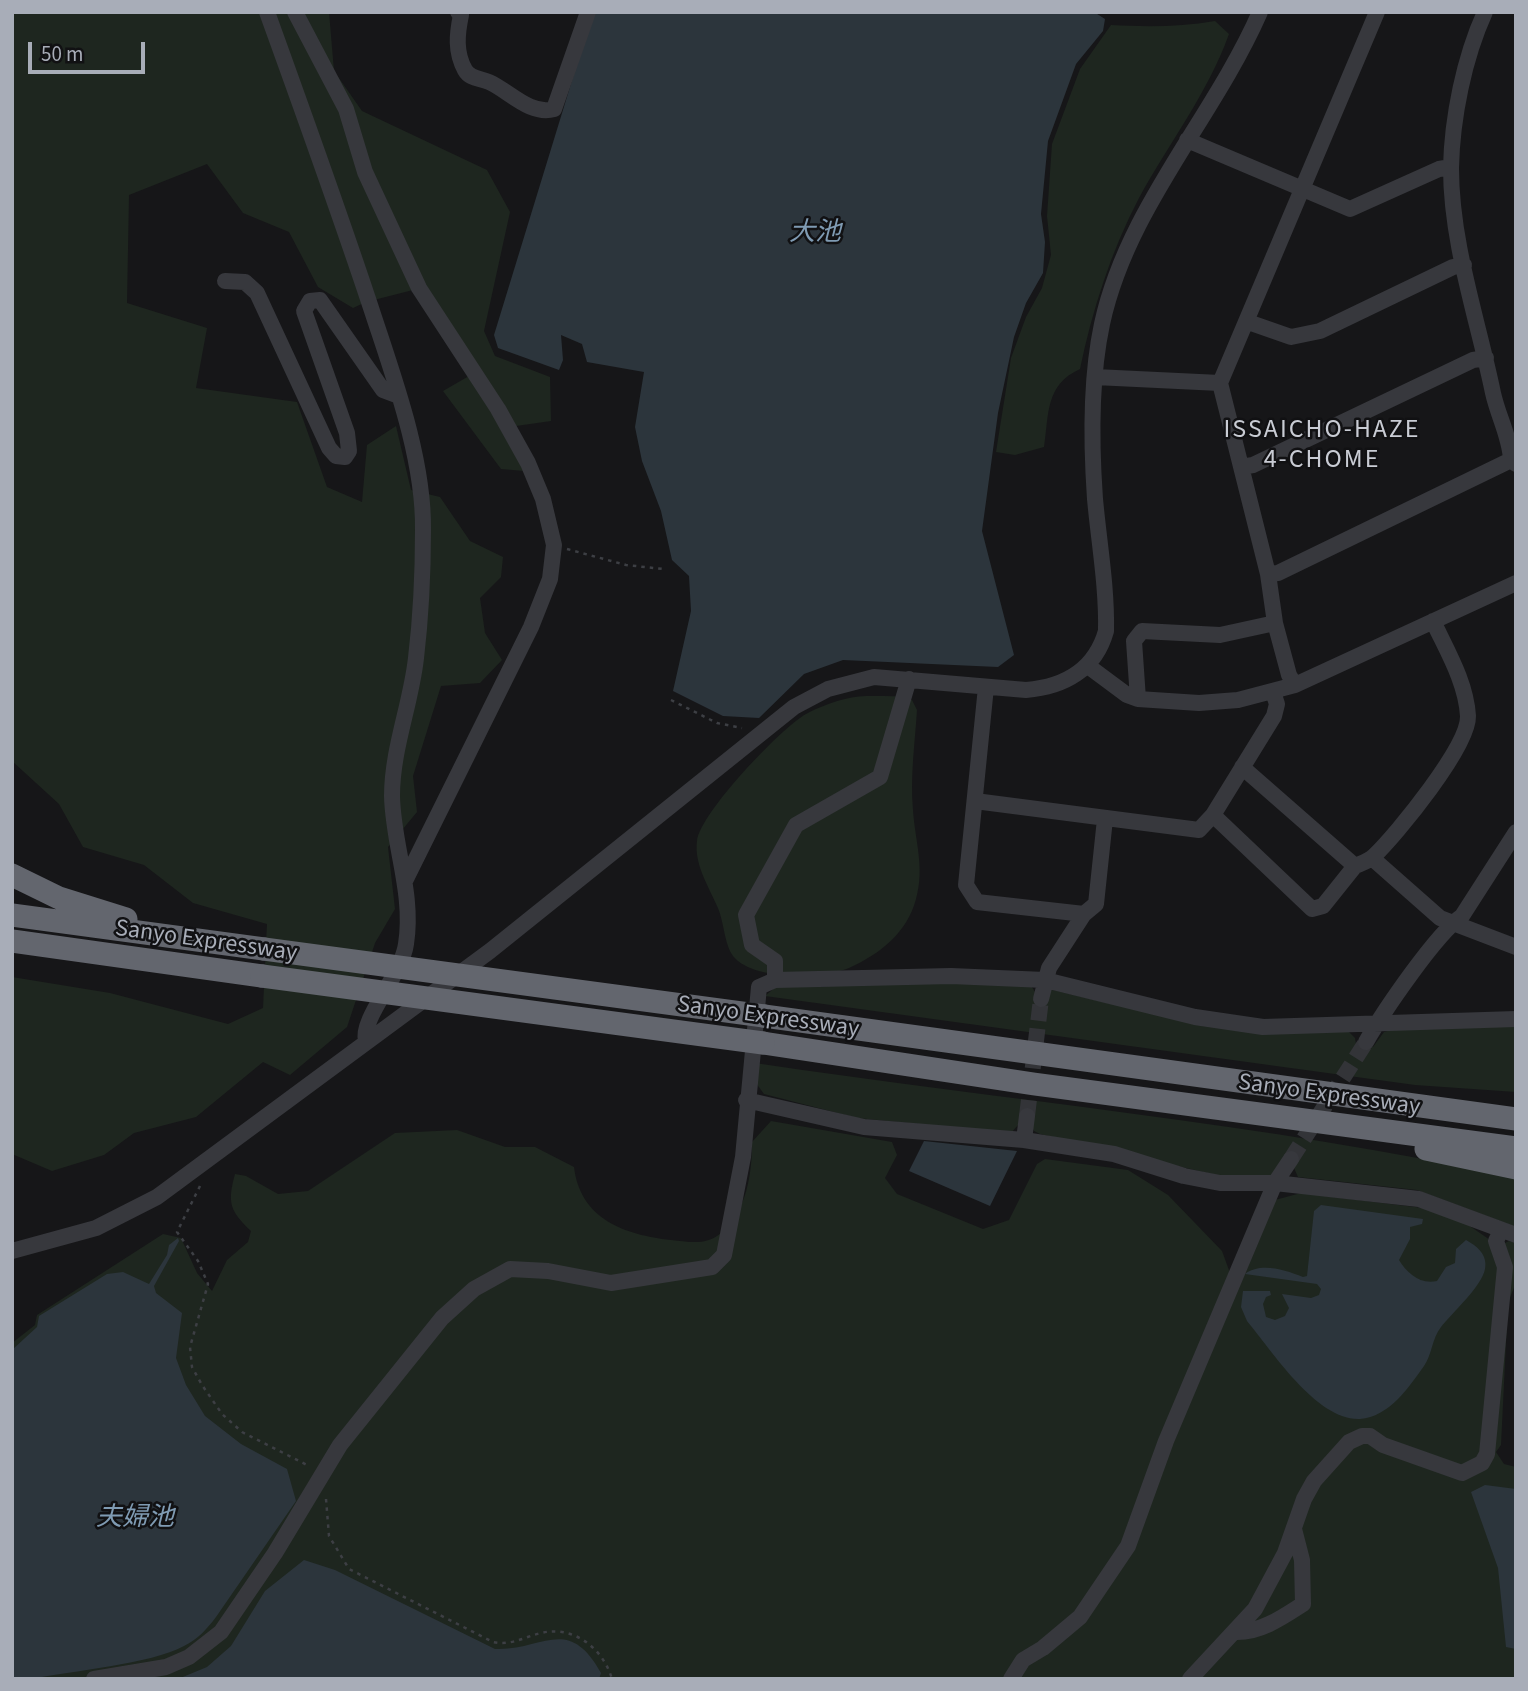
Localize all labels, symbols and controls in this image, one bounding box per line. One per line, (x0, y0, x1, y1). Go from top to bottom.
scale bar (32, 28, 149, 72)
text: 50 m (41, 39, 83, 69)
water label: 大池 (789, 218, 841, 250)
district label: ISSAICHO-HAZE 4-CHOME (1225, 415, 1419, 476)
street label: Sanyo Expressway (113, 915, 299, 969)
street label: Sanyo Expressway (675, 991, 861, 1045)
street label: Sanyo Expressway (1236, 1069, 1422, 1123)
water label: 夫婦池 (96, 1503, 174, 1535)

